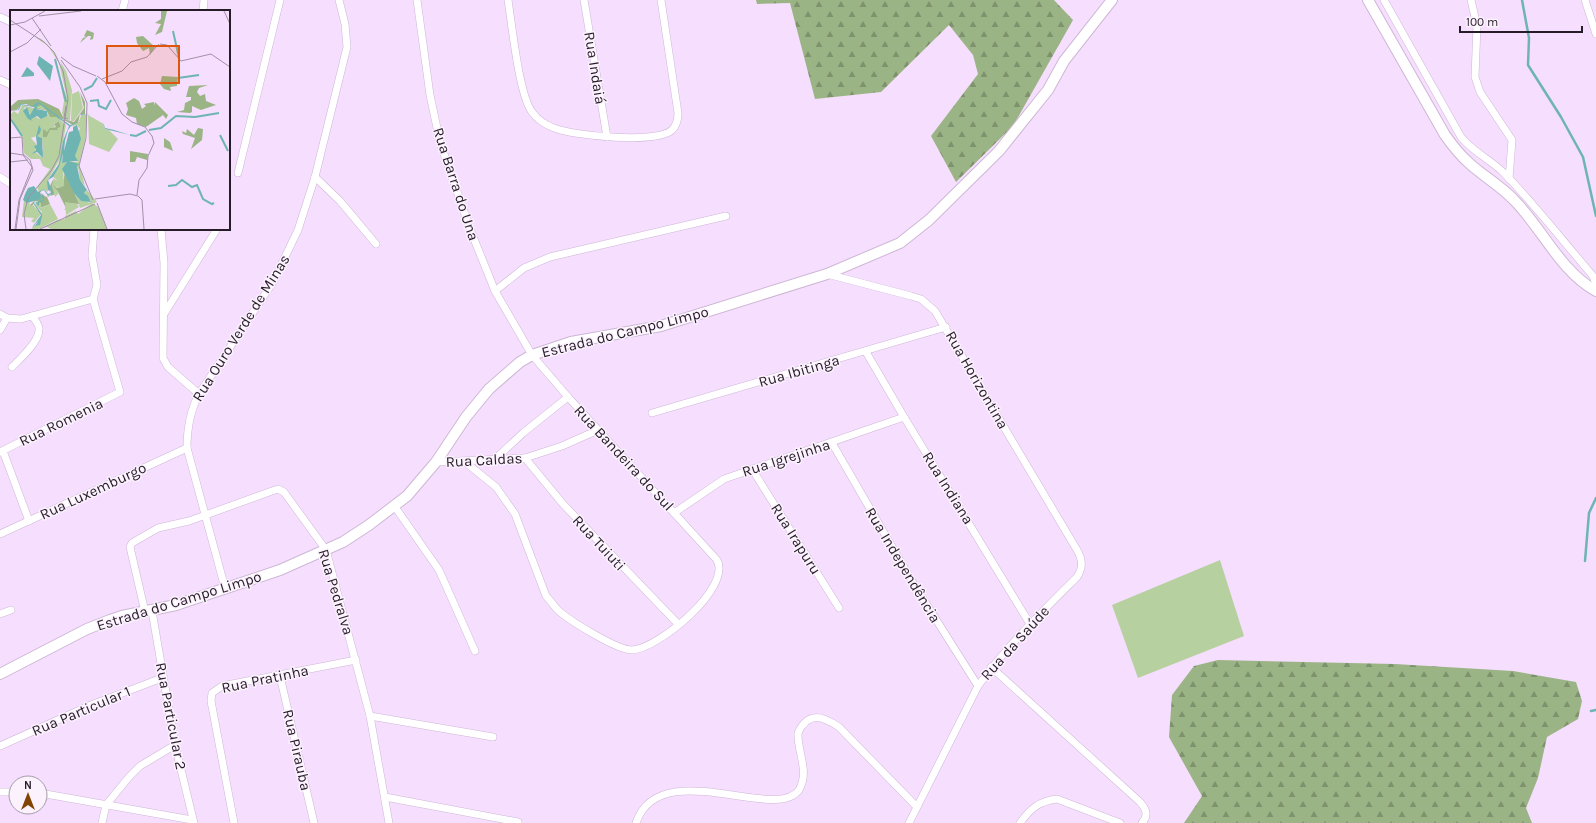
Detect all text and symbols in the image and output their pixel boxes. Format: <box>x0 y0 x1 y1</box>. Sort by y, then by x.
scale bar <box>1460 8 1582 34</box>
inset map <box>10 10 230 230</box>
text: 100 m <box>1466 15 1498 29</box>
street label: Rua Indaiá <box>580 30 610 106</box>
street label: Rua Barra do Una <box>429 125 483 243</box>
street label: Rua Ouro Verde de Minas <box>188 251 294 405</box>
street label: Estrada do Campo Limpo <box>540 303 710 361</box>
street label: Rua Horizontina <box>942 328 1012 432</box>
street label: Rua Ibitinga <box>756 351 842 391</box>
street label: Rua Romenia <box>16 394 106 450</box>
street label: Rua Bandeira do Sul <box>570 401 678 515</box>
street label: Rua Igrejinha <box>740 435 832 481</box>
street label: Rua Indiana <box>919 448 977 528</box>
street label: Rua Caldas <box>445 449 523 471</box>
street label: Rua Luxemburgo <box>37 458 149 524</box>
street label: Rua Irapuru <box>767 500 825 578</box>
street label: Rua Independência <box>861 504 945 626</box>
street label: Rua Tuiuti <box>569 512 629 574</box>
street label: Rua Pedralva <box>314 547 358 637</box>
street label: Estrada do Campo Limpo <box>94 567 264 635</box>
street label: Rua da Saúde <box>977 602 1053 684</box>
street label: Rua Particular 2 <box>152 661 190 771</box>
street label: Rua Pratinha <box>220 661 310 697</box>
street label: Rua Particular 1 <box>29 682 133 740</box>
street label: Rua Pirauba <box>279 708 315 792</box>
north arrow <box>8 775 48 815</box>
text: N <box>24 779 32 792</box>

